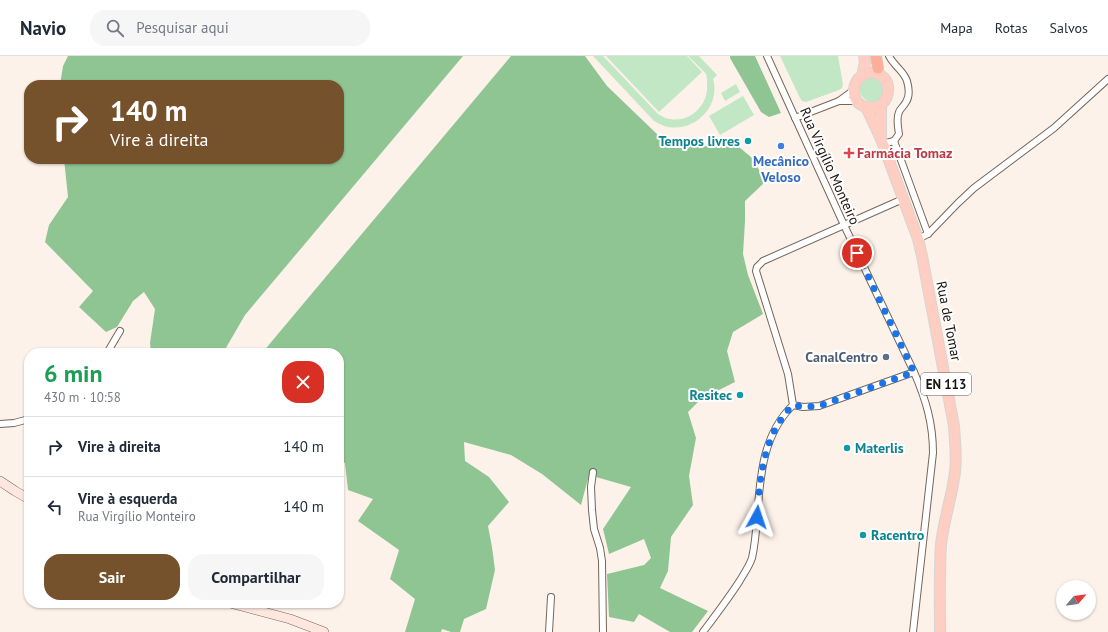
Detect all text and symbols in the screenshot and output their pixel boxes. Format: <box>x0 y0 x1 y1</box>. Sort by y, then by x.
search box <box>90 10 370 46</box>
text: Navio <box>20 16 66 40</box>
icon: search <box>104 17 126 39</box>
text: Pesquisar aqui <box>136 18 229 37</box>
text: Mapa <box>940 19 973 37</box>
text: Rotas <box>995 19 1028 37</box>
text: Salvos <box>1050 19 1088 37</box>
text: 140 m <box>110 92 187 129</box>
icon: right <box>44 96 96 148</box>
street label: Rua Virgílio Monteiro <box>796 104 864 228</box>
text: Vire à direita <box>110 128 208 151</box>
place label: Tempos livres <box>658 132 740 150</box>
marker: Tempos livres <box>743 136 753 146</box>
marker: Mecânico Veloso <box>776 141 786 151</box>
place label: Farmácia Tomaz <box>857 144 952 162</box>
marker: Farmácia Tomaz <box>844 148 854 158</box>
place label: Mecânico Veloso <box>753 152 809 186</box>
pin <box>840 236 874 270</box>
icon: arrive <box>846 242 868 264</box>
street label: Rua de Tomar <box>932 280 966 363</box>
place label: CanalCentro <box>805 348 878 366</box>
marker: CanalCentro <box>881 352 891 362</box>
text: 6 min <box>44 358 103 389</box>
button: close <box>282 361 324 403</box>
road number: EN 113 <box>921 373 971 395</box>
place label: Resitec <box>690 386 732 404</box>
text: 430 m · 10:58 <box>44 389 121 406</box>
marker: Resitec <box>735 390 745 400</box>
icon: right <box>44 436 66 458</box>
text: Vire à direita <box>78 437 161 456</box>
text: 140 m <box>283 437 324 456</box>
place label: Materlis <box>855 439 904 457</box>
marker: Materlis <box>842 443 852 453</box>
text: Vire à esquerda <box>78 489 177 508</box>
icon: left <box>44 496 66 518</box>
position arrow <box>736 496 778 538</box>
text: 140 m <box>283 497 324 516</box>
text: Rua Virgílio Monteiro <box>78 508 196 525</box>
place label: Racentro <box>871 526 925 544</box>
marker: Racentro <box>858 530 868 540</box>
button: Sair <box>44 554 180 600</box>
button: Compartilhar <box>188 554 324 600</box>
north arrow <box>1056 580 1096 620</box>
map controls <box>1056 580 1096 620</box>

